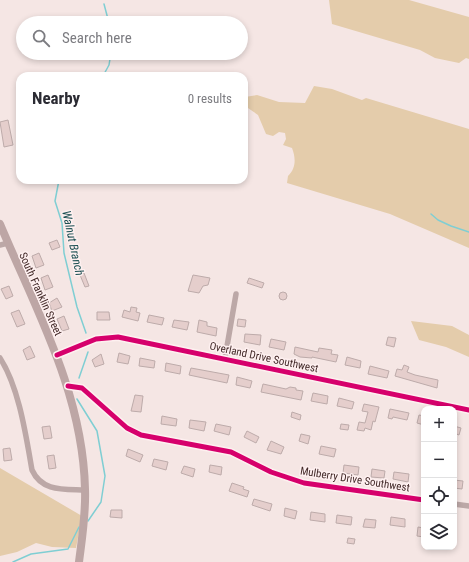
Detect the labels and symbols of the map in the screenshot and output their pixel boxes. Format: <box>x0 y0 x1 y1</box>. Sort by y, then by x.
water label: Walnut Branch <box>59 209 87 277</box>
street label: South Franklin Street <box>16 250 65 338</box>
street label: Overland Drive Southwest <box>208 340 320 375</box>
street label: Mulberry Drive Southwest <box>299 464 411 495</box>

